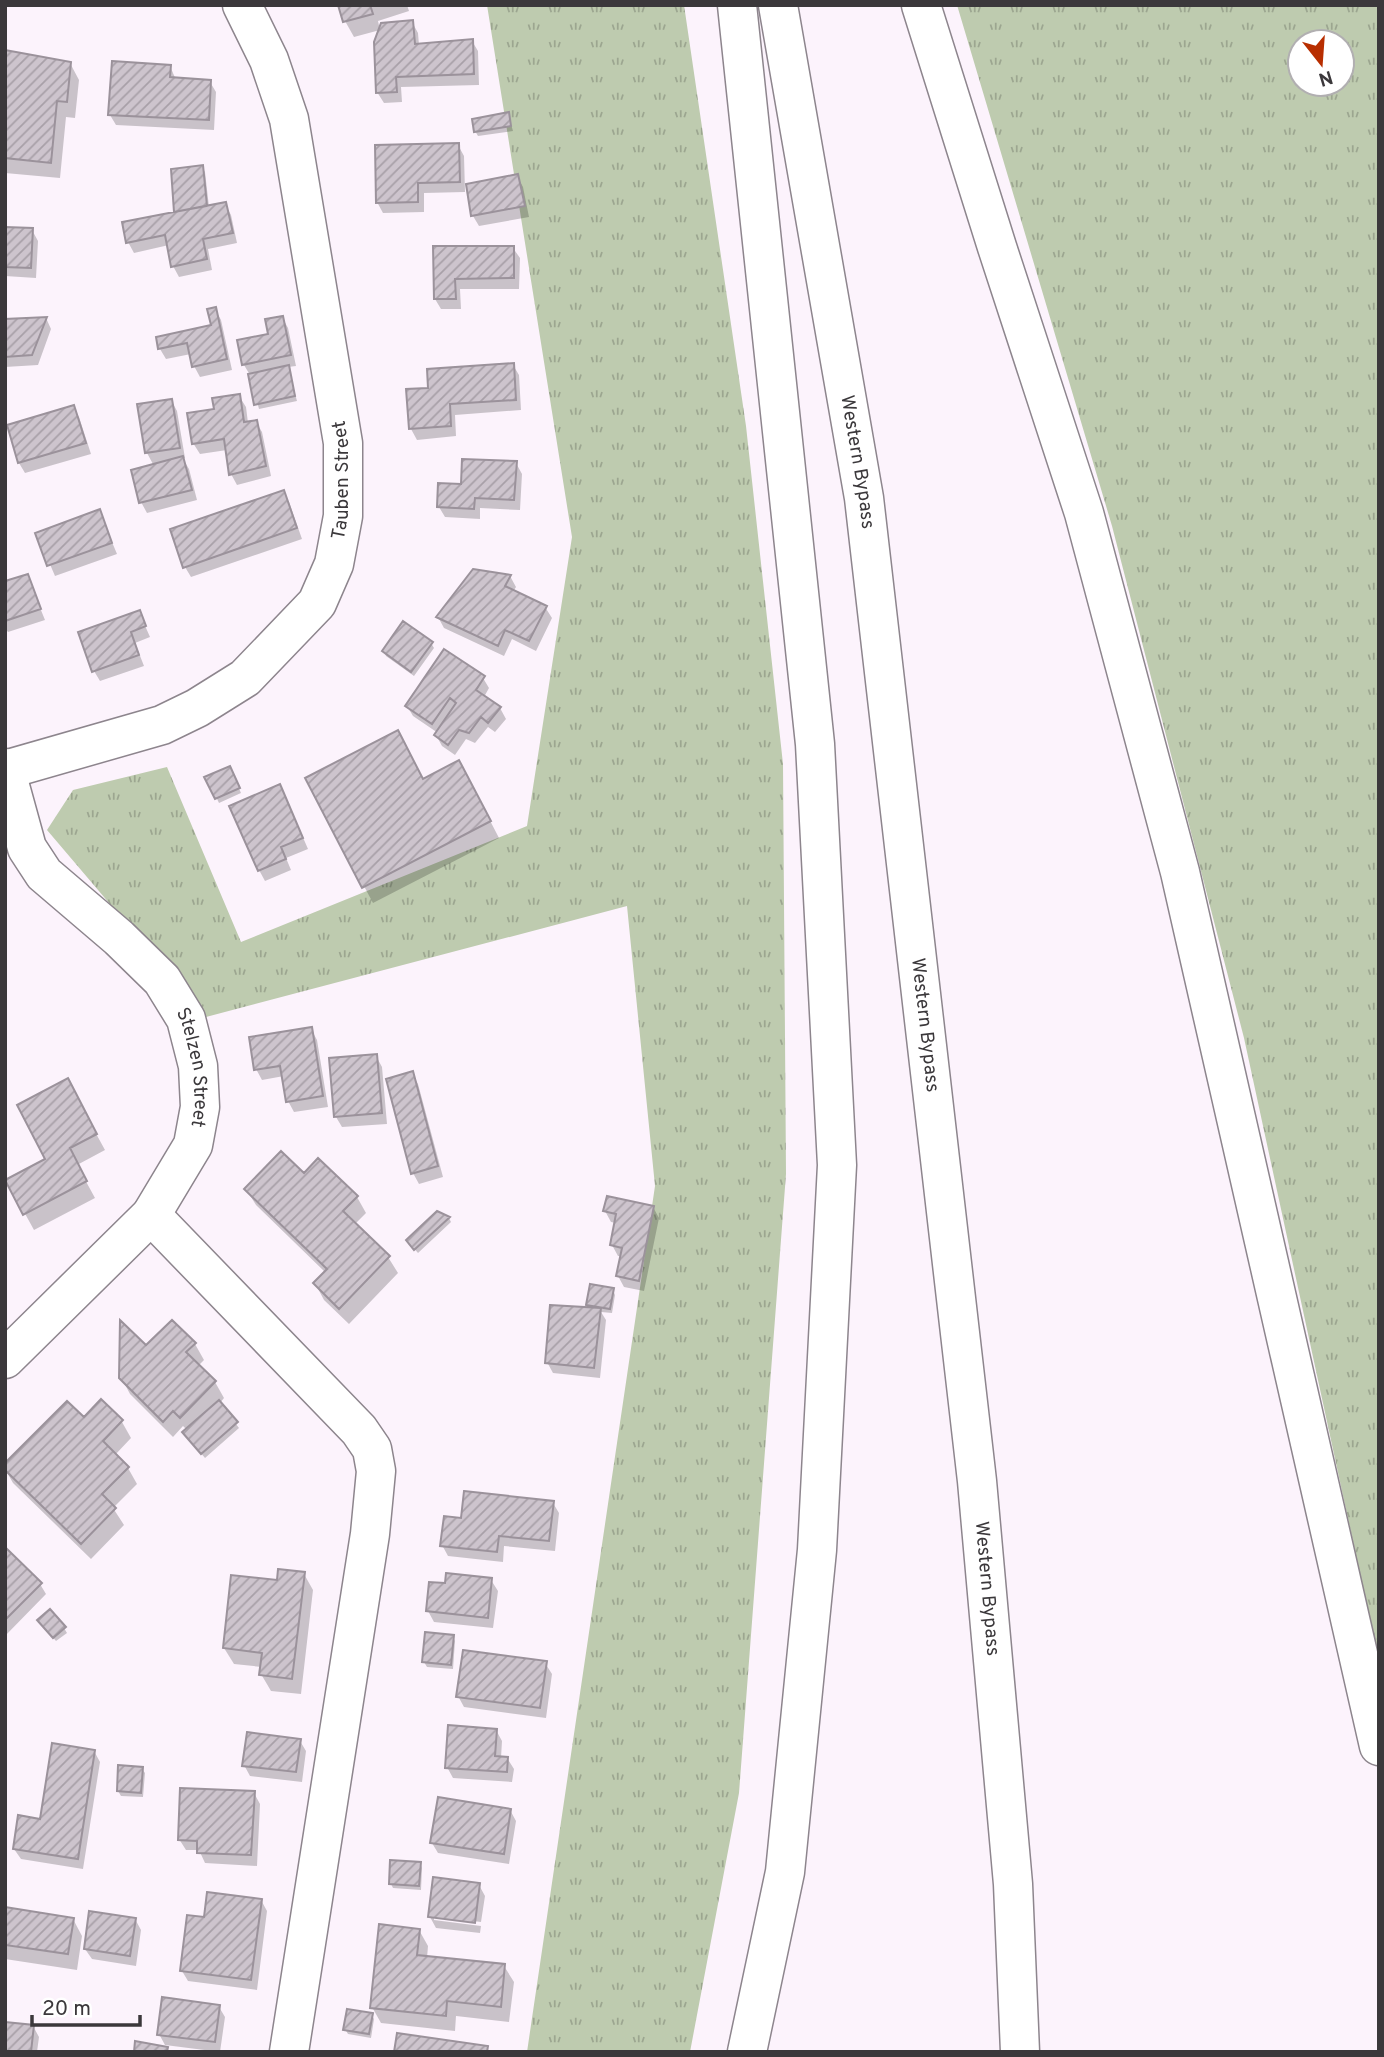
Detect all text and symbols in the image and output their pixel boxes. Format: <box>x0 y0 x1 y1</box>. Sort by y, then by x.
north arrow <box>1286 28 1356 98</box>
text: N <box>1315 64 1335 91</box>
street label: Western Bypass <box>834 393 879 530</box>
street label: Tauben Street <box>327 419 356 542</box>
street label: Western Bypass <box>905 957 944 1094</box>
street label: Stelzen Street <box>170 1003 212 1129</box>
street label: Western Bypass <box>969 1520 1005 1657</box>
scale bar <box>32 1983 140 2027</box>
text: 20 m <box>42 1996 91 2023</box>

